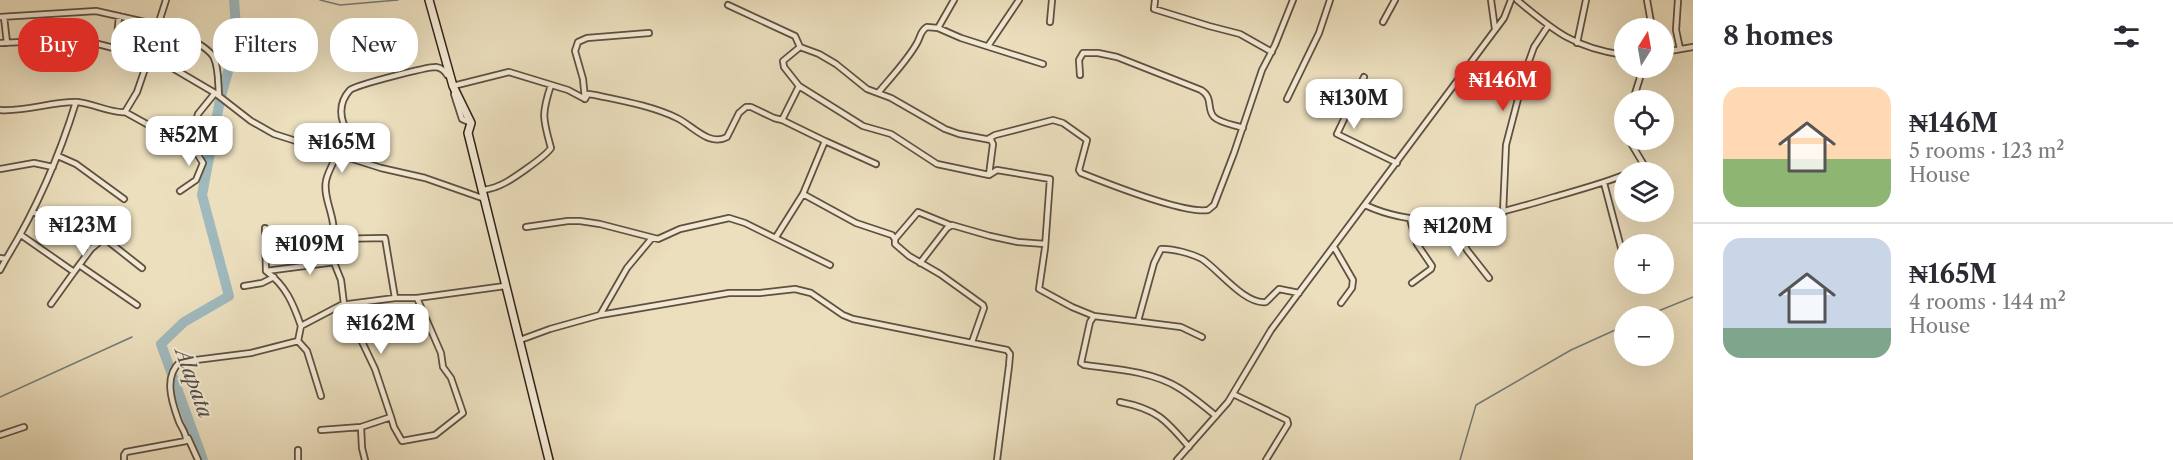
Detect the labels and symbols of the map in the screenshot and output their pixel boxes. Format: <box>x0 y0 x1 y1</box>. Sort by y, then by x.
north arrow <box>1614 18 1674 78</box>
pin: ₦146M <box>1461 61 1545 112</box>
pin: ₦130M <box>1312 79 1396 130</box>
pin: ₦52M <box>153 116 225 167</box>
pin: ₦165M <box>300 123 384 174</box>
pin: ₦123M <box>41 206 125 257</box>
pin: ₦120M <box>1416 207 1500 258</box>
pin: ₦109M <box>268 225 352 276</box>
pin: ₦162M <box>339 304 423 355</box>
water label: Alapata <box>169 342 218 421</box>

